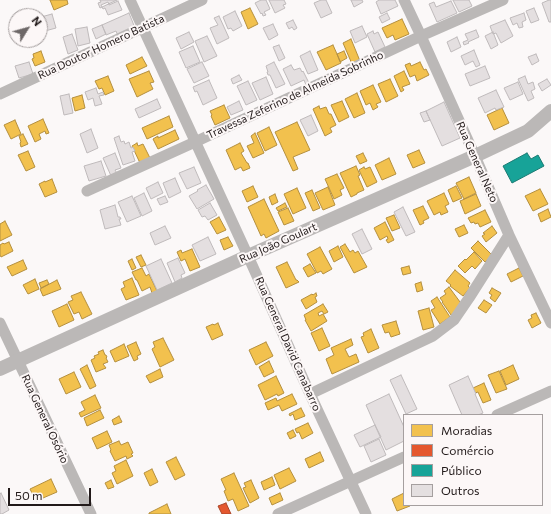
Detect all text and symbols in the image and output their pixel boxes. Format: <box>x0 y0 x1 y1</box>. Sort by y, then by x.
north arrow <box>8 8 48 48</box>
street label: Rua Doutor Homero Batista <box>36 12 166 82</box>
text: N <box>30 14 45 28</box>
street label: Travessa Zeferino de Almeida Sobrinho <box>205 48 385 142</box>
street label: Rua General Neto <box>453 119 501 205</box>
street label: Rua João Goulart <box>237 220 319 266</box>
street label: Rua General David Canabarro <box>252 275 324 413</box>
street label: Rua General Osório <box>19 372 71 466</box>
legend <box>403 414 543 506</box>
text: Moradias <box>441 423 492 437</box>
text: Comércio <box>441 443 494 457</box>
text: Público <box>441 463 482 477</box>
scale bar <box>10 480 93 506</box>
text: Outros <box>441 483 480 497</box>
text: 50 m <box>15 488 43 502</box>

